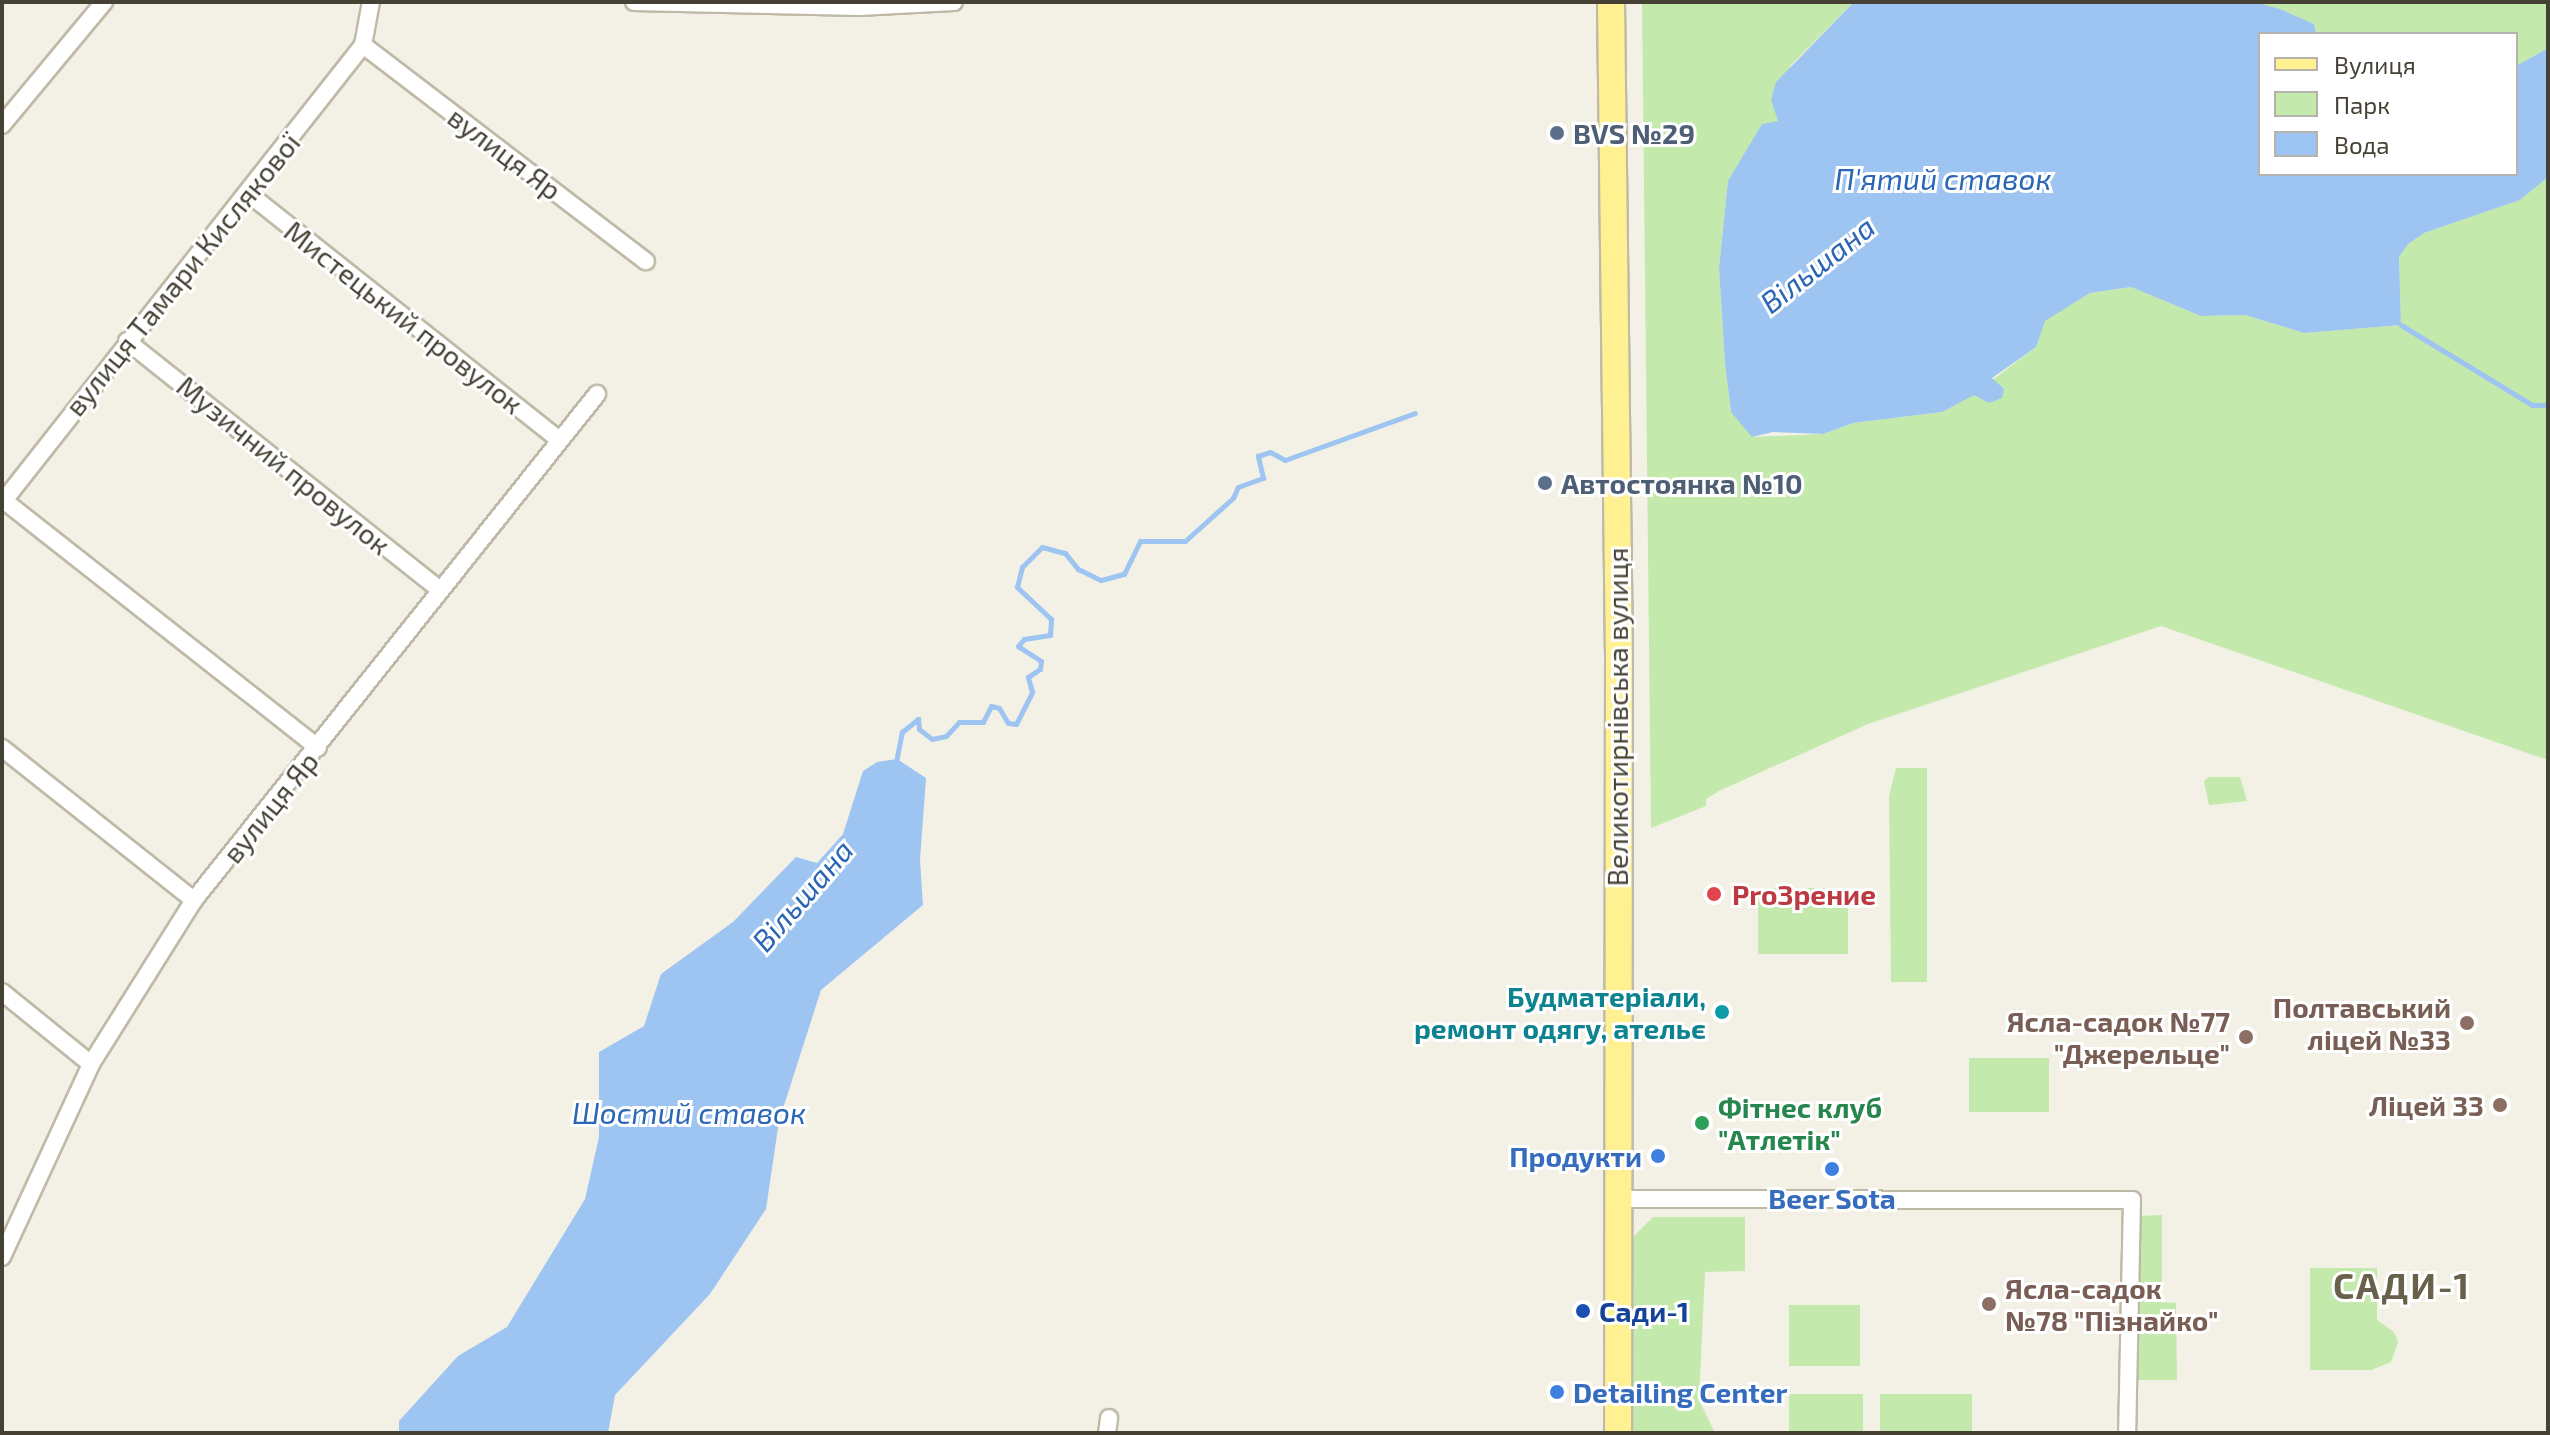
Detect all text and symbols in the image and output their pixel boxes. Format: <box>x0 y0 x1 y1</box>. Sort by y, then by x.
legend <box>2258 32 2518 176</box>
text: Вулиця <box>2334 50 2416 79</box>
text: Парк <box>2334 90 2390 119</box>
street label: вулиця Яр <box>442 100 568 206</box>
place label: BVS №29 <box>1573 116 1695 150</box>
marker: BVS №29 <box>1548 124 1566 142</box>
street label: вулиця Тамари Кислякової <box>58 126 306 422</box>
text: Вода <box>2334 130 2390 159</box>
water label: П'ятий ставок <box>1835 160 2051 196</box>
water label: Вільшана <box>1752 208 1882 320</box>
street label: Мистецький провулок <box>278 214 530 420</box>
street label: Музичний провулок <box>171 369 397 561</box>
place label: Автостоянка №10 <box>1561 466 1803 500</box>
marker: Автостоянка №10 <box>1536 474 1554 492</box>
street label: Великотирнівська вулиця <box>1600 548 1634 886</box>
street label: вулиця Яр <box>215 745 325 869</box>
water label: Вільшана <box>744 832 860 958</box>
place label: ProЗрение <box>1732 877 1876 911</box>
marker: ProЗрение <box>1703 883 1725 905</box>
place label: Будматеріали, ремонт одягу, ательє <box>1414 979 1706 1045</box>
place label: Полтавський ліцей №33 <box>2273 990 2451 1056</box>
marker: Будматеріали, ремонт одягу, ательє <box>1713 1003 1731 1021</box>
place label: Ясла-садок №77 "Джерельце" <box>2007 1004 2230 1070</box>
marker: Полтавський ліцей №33 <box>2458 1014 2476 1032</box>
marker: Ясла-садок №77 "Джерельце" <box>2237 1028 2255 1046</box>
place label: Ліцей 33 <box>2369 1088 2484 1122</box>
place label: Фітнес клуб "Атлетік" <box>1718 1090 1882 1156</box>
water label: Шостий ставок <box>572 1094 806 1130</box>
marker: Ліцей 33 <box>2491 1096 2509 1114</box>
marker: Фітнес клуб "Атлетік" <box>1693 1114 1711 1132</box>
place label: Продукти <box>1509 1139 1642 1173</box>
marker: Продукти <box>1649 1147 1667 1165</box>
marker: Beer Sota <box>1823 1160 1841 1178</box>
place label: Beer Sota <box>1768 1181 1896 1215</box>
district label: САДИ-1 <box>2333 1263 2471 1307</box>
place label: Ясла-садок №78 "Пізнайко" <box>2005 1271 2219 1337</box>
place label: Сади-1 <box>1599 1294 1689 1328</box>
marker: Ясла-садок №78 "Пізнайко" <box>1980 1295 1998 1313</box>
marker: Сади-1 <box>1574 1302 1592 1320</box>
place label: Detailing Center <box>1573 1375 1787 1409</box>
marker: Detailing Center <box>1548 1383 1566 1401</box>

